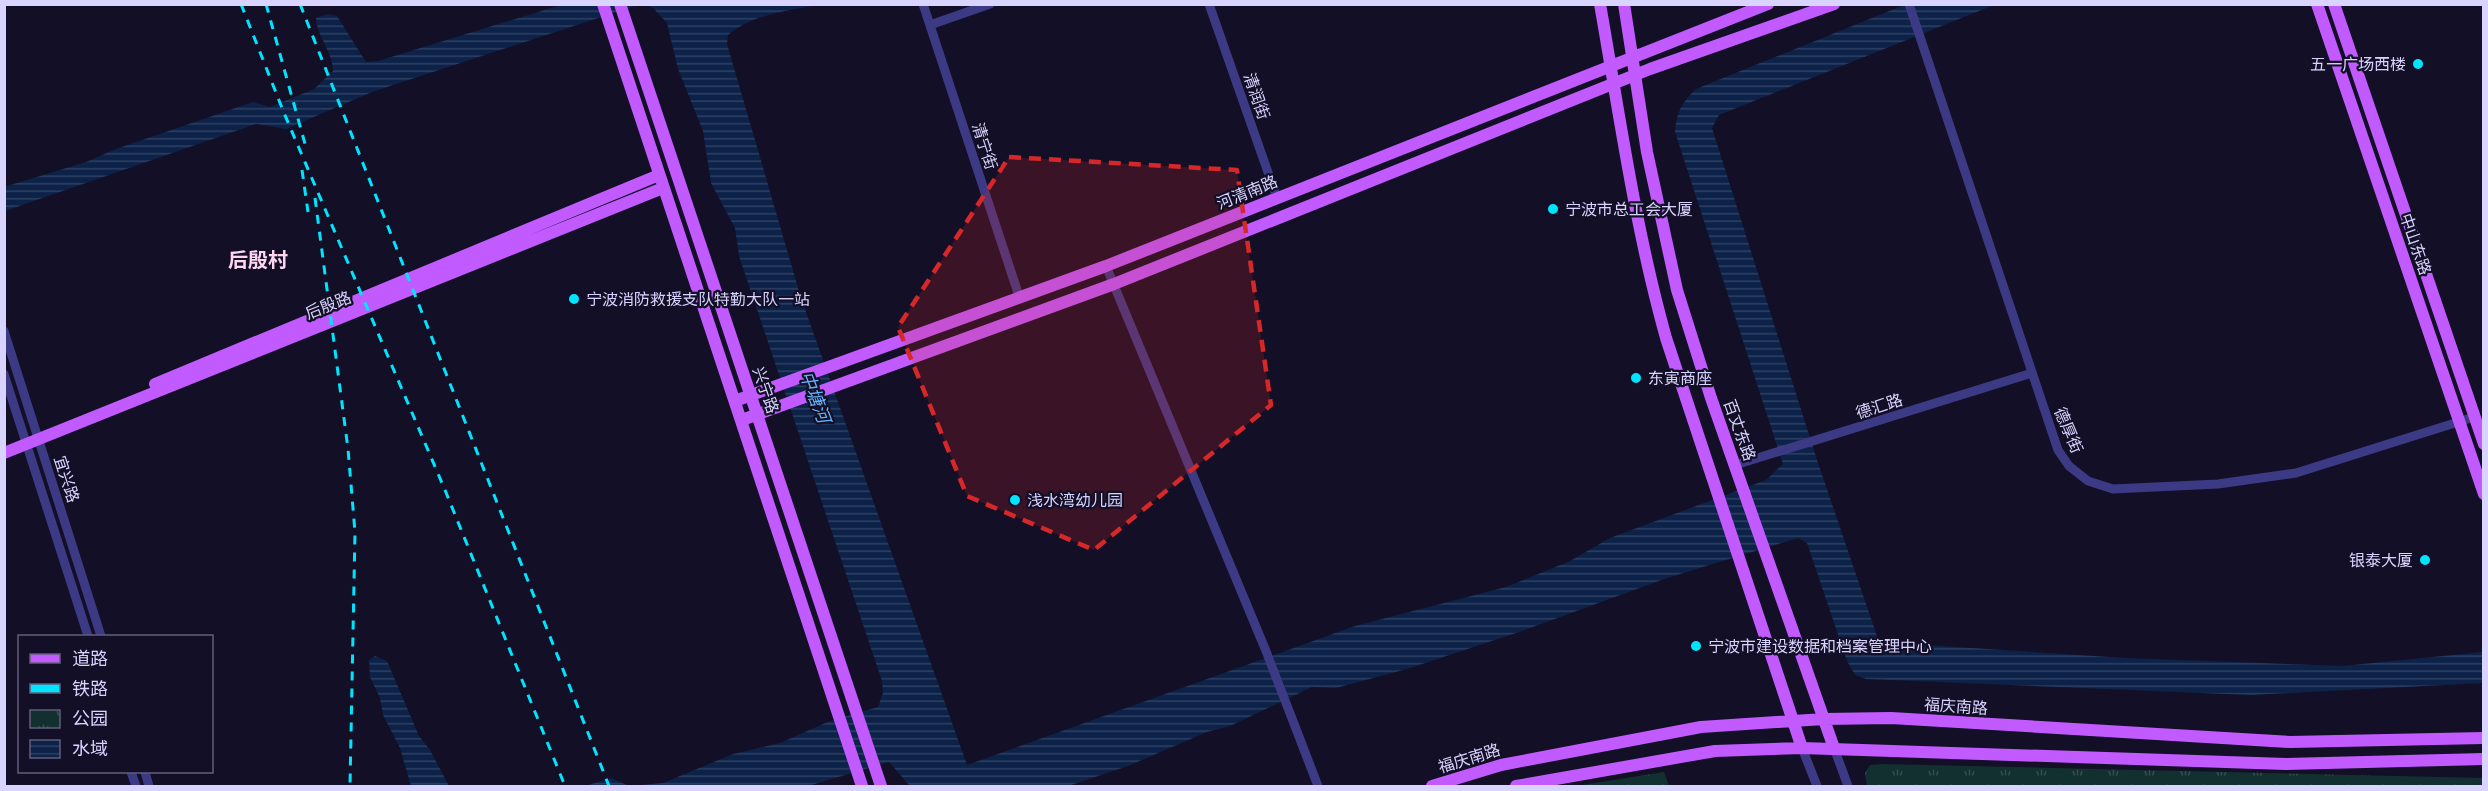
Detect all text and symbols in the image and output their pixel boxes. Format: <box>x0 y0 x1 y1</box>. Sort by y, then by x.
place label: 五一广场西楼 <box>2310 54 2406 74</box>
marker: 五一广场西楼 <box>2411 57 2425 71</box>
street label: 清润街 <box>1240 70 1274 122</box>
street label: 清宁街 <box>968 120 1002 172</box>
street label: 河清南路 <box>1214 171 1280 213</box>
place label: 宁波市总工会大厦 <box>1565 199 1693 219</box>
marker: 宁波市总工会大厦 <box>1546 202 1560 216</box>
street label: 中山东路 <box>2396 210 2436 278</box>
district label: 后殷村 <box>228 247 288 273</box>
street label: 后殷路 <box>302 287 354 323</box>
place label: 宁波消防救援支队特勤大队一站 <box>586 289 810 309</box>
marker: 宁波消防救援支队特勤大队一站 <box>567 292 581 306</box>
street label: 兴宁路 <box>749 364 783 416</box>
water label: 中塘河 <box>795 367 837 429</box>
place label: 东寅商座 <box>1648 368 1712 388</box>
marker: 东寅商座 <box>1629 371 1643 385</box>
street label: 德汇路 <box>1853 389 1905 423</box>
street label: 百丈东路 <box>1720 397 1760 463</box>
street label: 德厚街 <box>2050 404 2088 456</box>
street label: 宜兴路 <box>50 453 84 505</box>
place label: 浅水湾幼儿园 <box>1027 490 1123 510</box>
marker: 浅水湾幼儿园 <box>1008 493 1022 507</box>
place label: 银泰大厦 <box>2349 550 2413 570</box>
marker: 银泰大厦 <box>2418 553 2432 567</box>
legend <box>18 635 213 773</box>
place label: 宁波市建设数据和档案管理中心 <box>1708 636 1932 656</box>
marker: 宁波市建设数据和档案管理中心 <box>1689 639 1703 653</box>
text: 道路 <box>72 647 108 670</box>
text: 铁路 <box>72 677 108 700</box>
street label: 福庆南路 <box>1923 694 1989 718</box>
text: 公园 <box>72 707 108 730</box>
text: 水域 <box>72 737 108 760</box>
street label: 福庆南路 <box>1435 739 1503 777</box>

